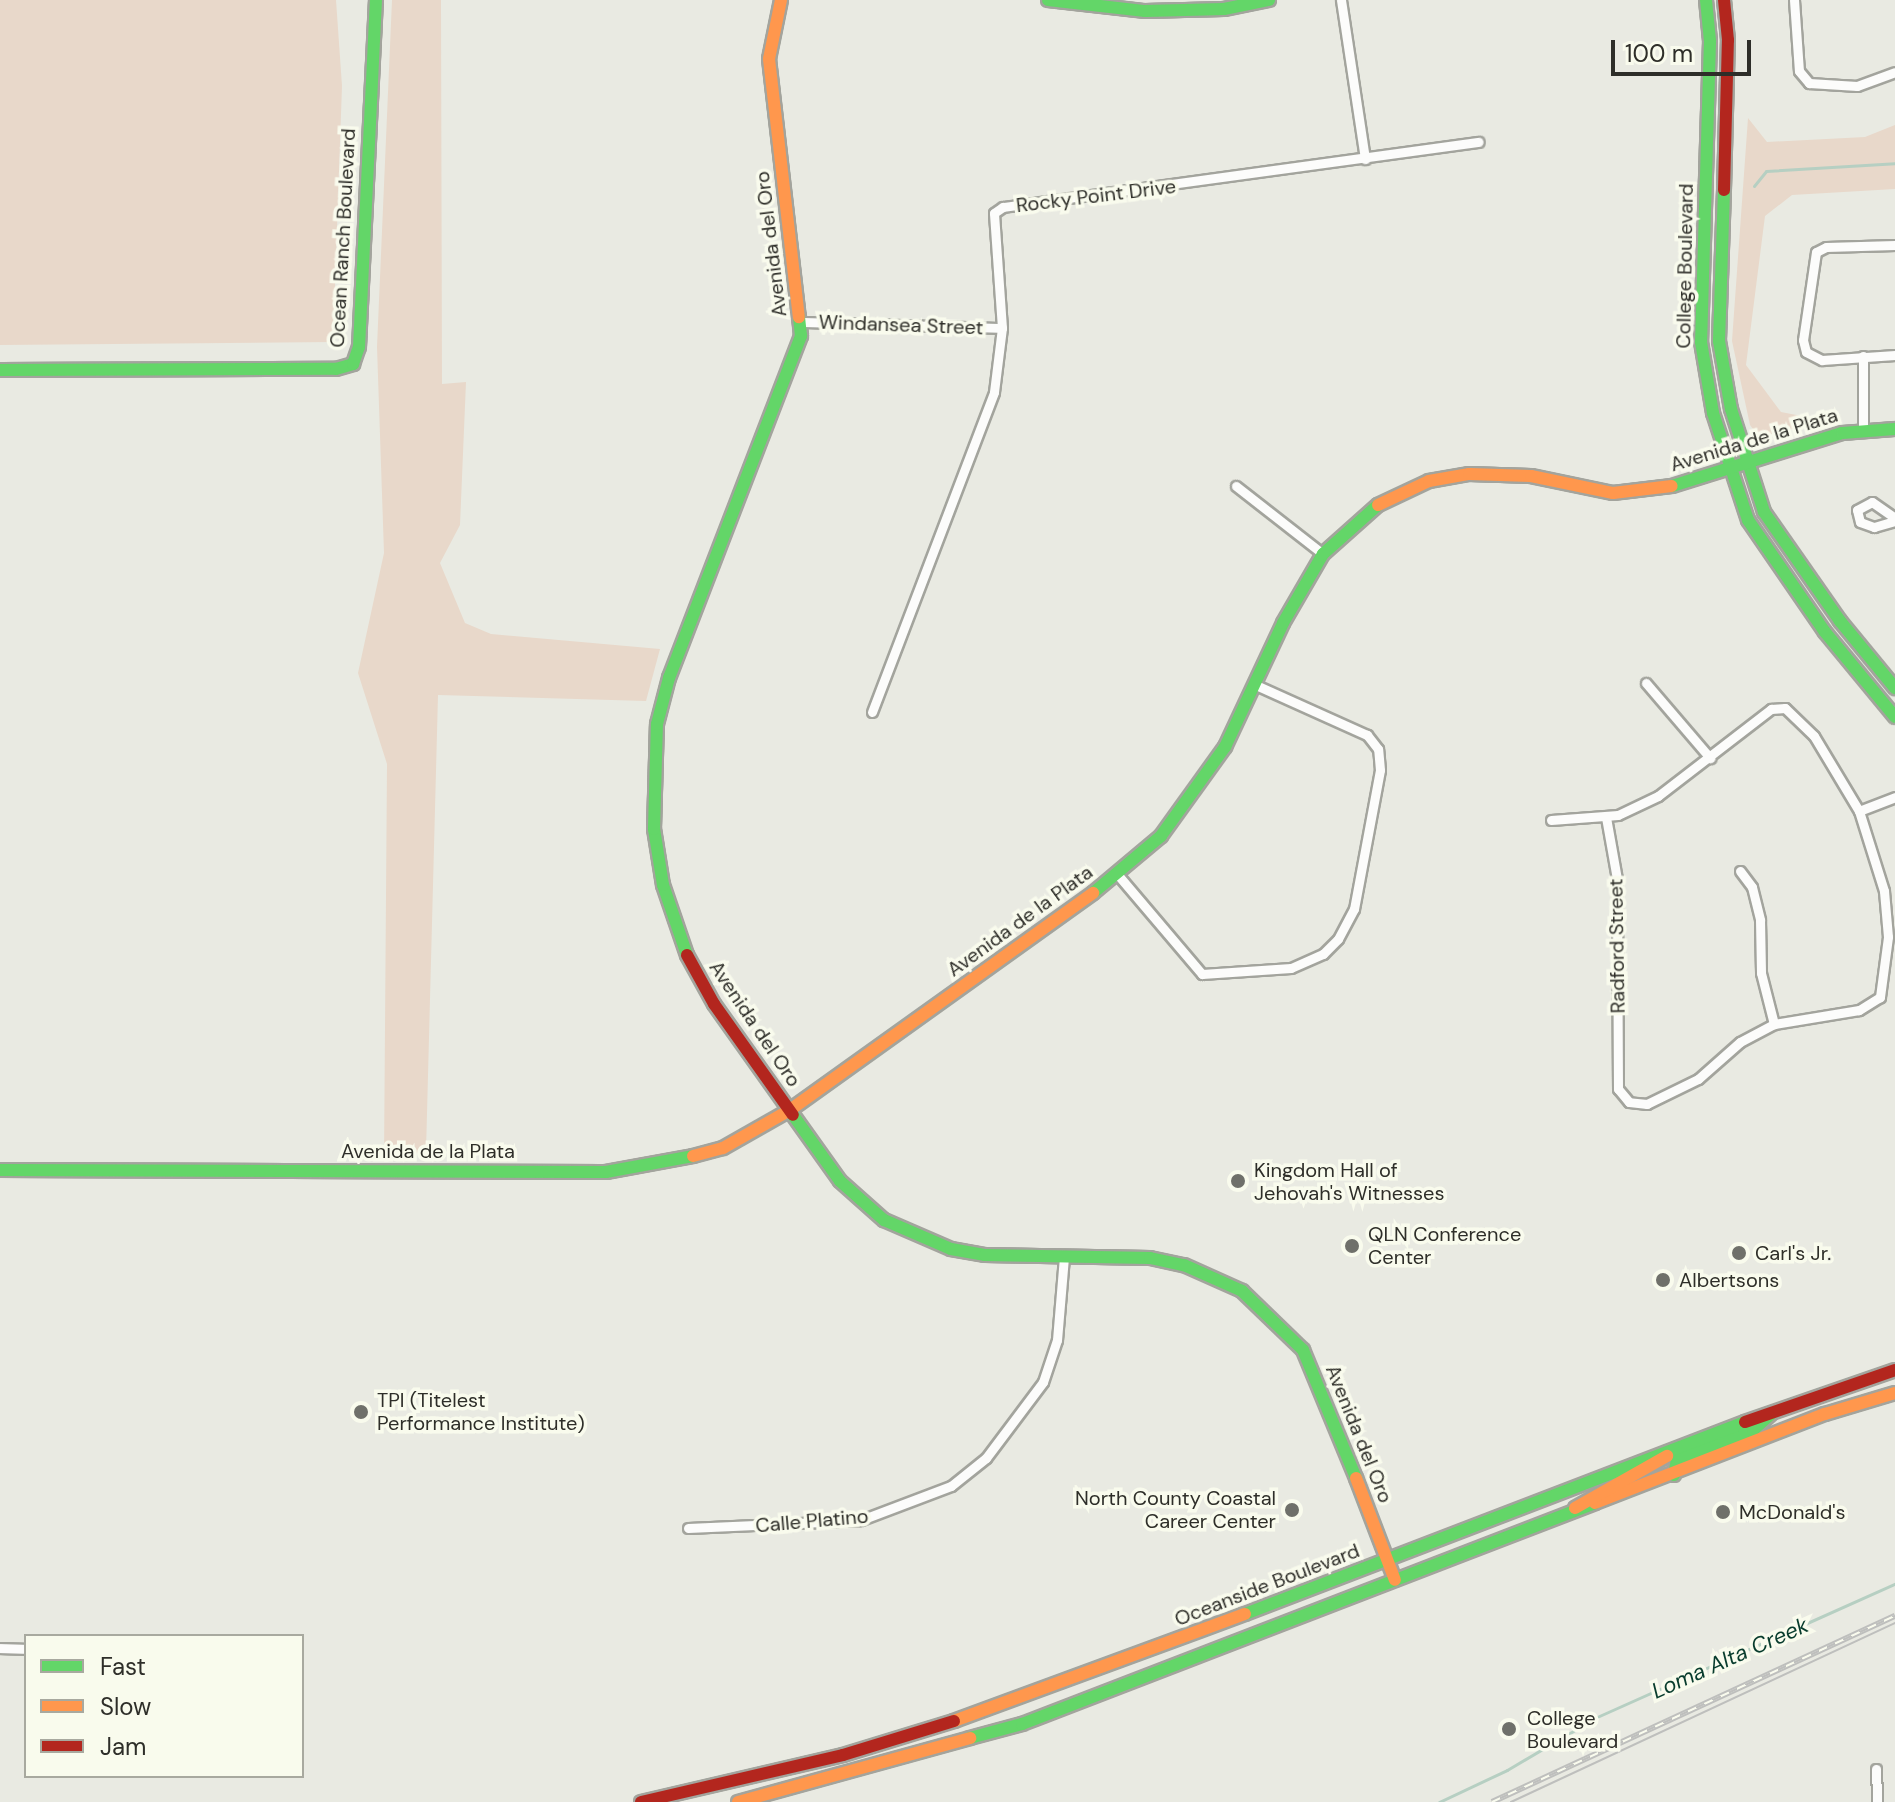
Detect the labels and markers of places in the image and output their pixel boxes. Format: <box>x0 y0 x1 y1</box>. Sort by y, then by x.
place label: Kingdom Hall of Jehovah's Witnesses <box>1254 1158 1445 1205</box>
marker: Kingdom Hall of Jehovah's Witnesses <box>1229 1172 1247 1190</box>
place label: QLN Conference Center <box>1368 1222 1521 1269</box>
marker: QLN Conference Center <box>1343 1237 1361 1255</box>
place label: Carl's Jr. <box>1755 1241 1831 1265</box>
marker: Carl's Jr. <box>1730 1244 1748 1262</box>
place label: Albertsons <box>1679 1268 1779 1292</box>
marker: Albertsons <box>1654 1271 1672 1289</box>
place label: TPI (Titelest Performance Institute) <box>377 1388 585 1435</box>
marker: TPI (Titelest Performance Institute) <box>352 1403 370 1421</box>
place label: North County Coastal Career Center <box>1075 1486 1276 1533</box>
place label: McDonald's <box>1739 1500 1845 1524</box>
marker: North County Coastal Career Center <box>1283 1501 1301 1519</box>
marker: McDonald's <box>1714 1503 1732 1521</box>
place label: College Boulevard <box>1527 1706 1618 1753</box>
marker: College Boulevard <box>1498 1718 1520 1740</box>

